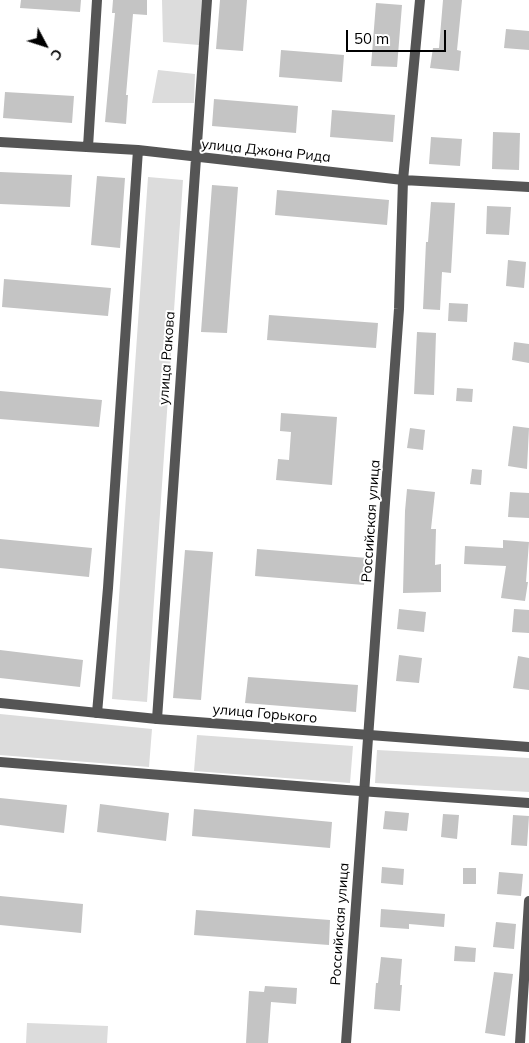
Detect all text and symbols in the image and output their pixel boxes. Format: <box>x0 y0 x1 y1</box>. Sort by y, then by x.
north arrow <box>20 20 70 70</box>
scale bar <box>349 20 449 52</box>
text: 50 m <box>354 29 389 48</box>
text: С <box>47 45 66 64</box>
street label: улица Джона Рида <box>200 136 332 166</box>
street label: улица Ракова <box>155 311 179 405</box>
street label: Российская улица <box>358 459 384 583</box>
street label: улица Горького <box>212 701 318 727</box>
street label: Российская улица <box>327 862 353 986</box>

